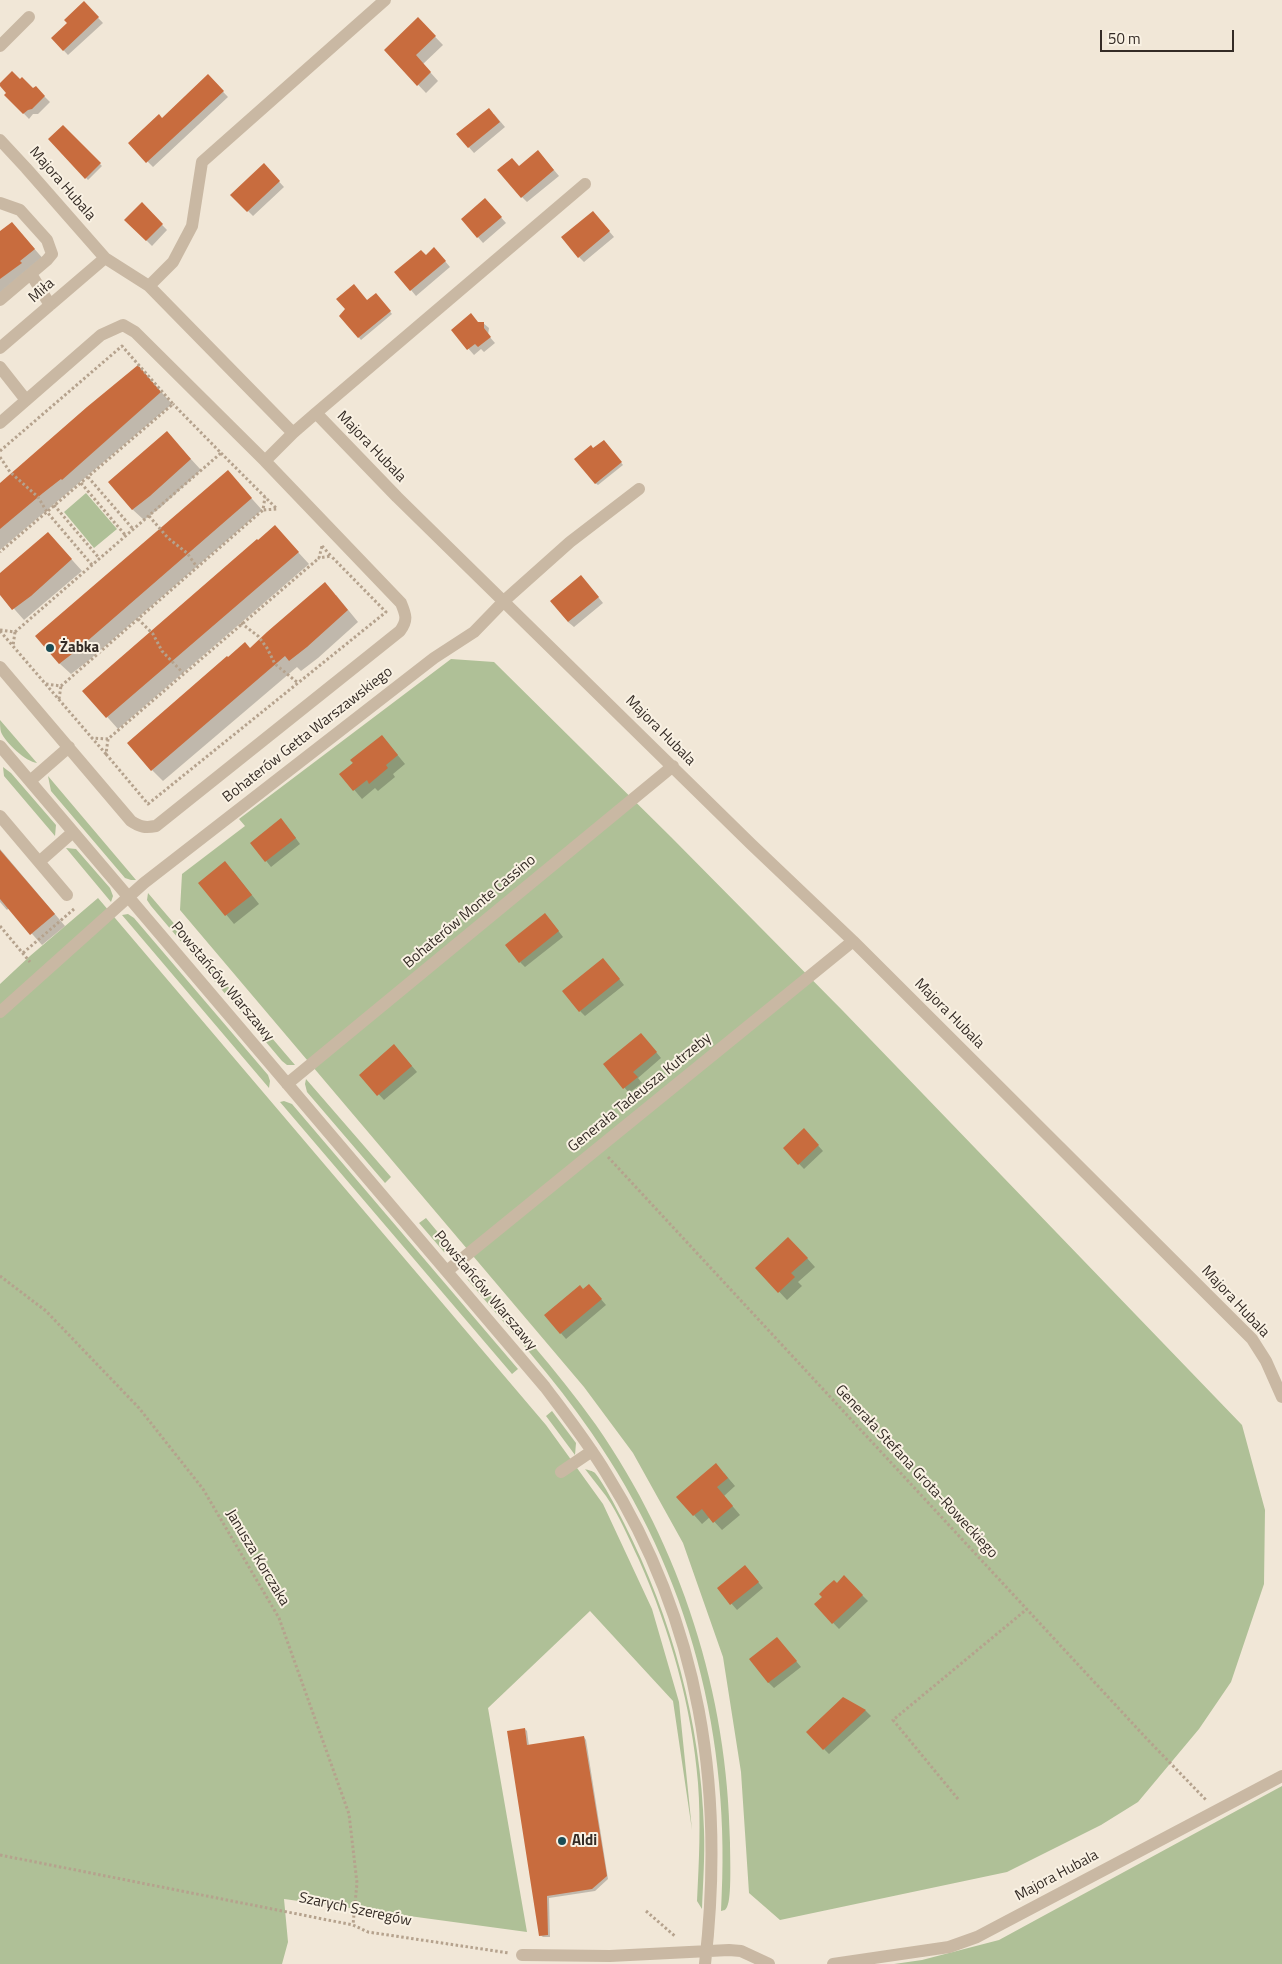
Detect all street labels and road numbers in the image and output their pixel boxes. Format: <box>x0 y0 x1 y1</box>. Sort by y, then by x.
street label: Majora Hubala <box>25 143 99 225</box>
street label: Miła <box>26 275 58 307</box>
street label: Majora Hubala <box>333 408 409 486</box>
street label: Bohaterów Getta Warszawskiego <box>220 663 396 807</box>
street label: Majora Hubala <box>621 692 699 770</box>
street label: Bohaterów Monte Cassino <box>400 852 540 972</box>
street label: Powstańców Warszawy <box>167 919 277 1045</box>
street label: Majora Hubala <box>910 975 988 1053</box>
street label: Generała Tadeusza Kutrzeby <box>565 1030 715 1156</box>
street label: Powstańców Warszawy <box>430 1228 540 1354</box>
street label: Majora Hubala <box>1197 1262 1273 1342</box>
street label: Generała Stefana Grota-Roweckiego <box>831 1382 1001 1562</box>
street label: Janusza Korczaka <box>221 1507 293 1609</box>
street label: Majora Hubala <box>1012 1847 1102 1905</box>
street label: Szarych Szeregów <box>297 1889 413 1931</box>

